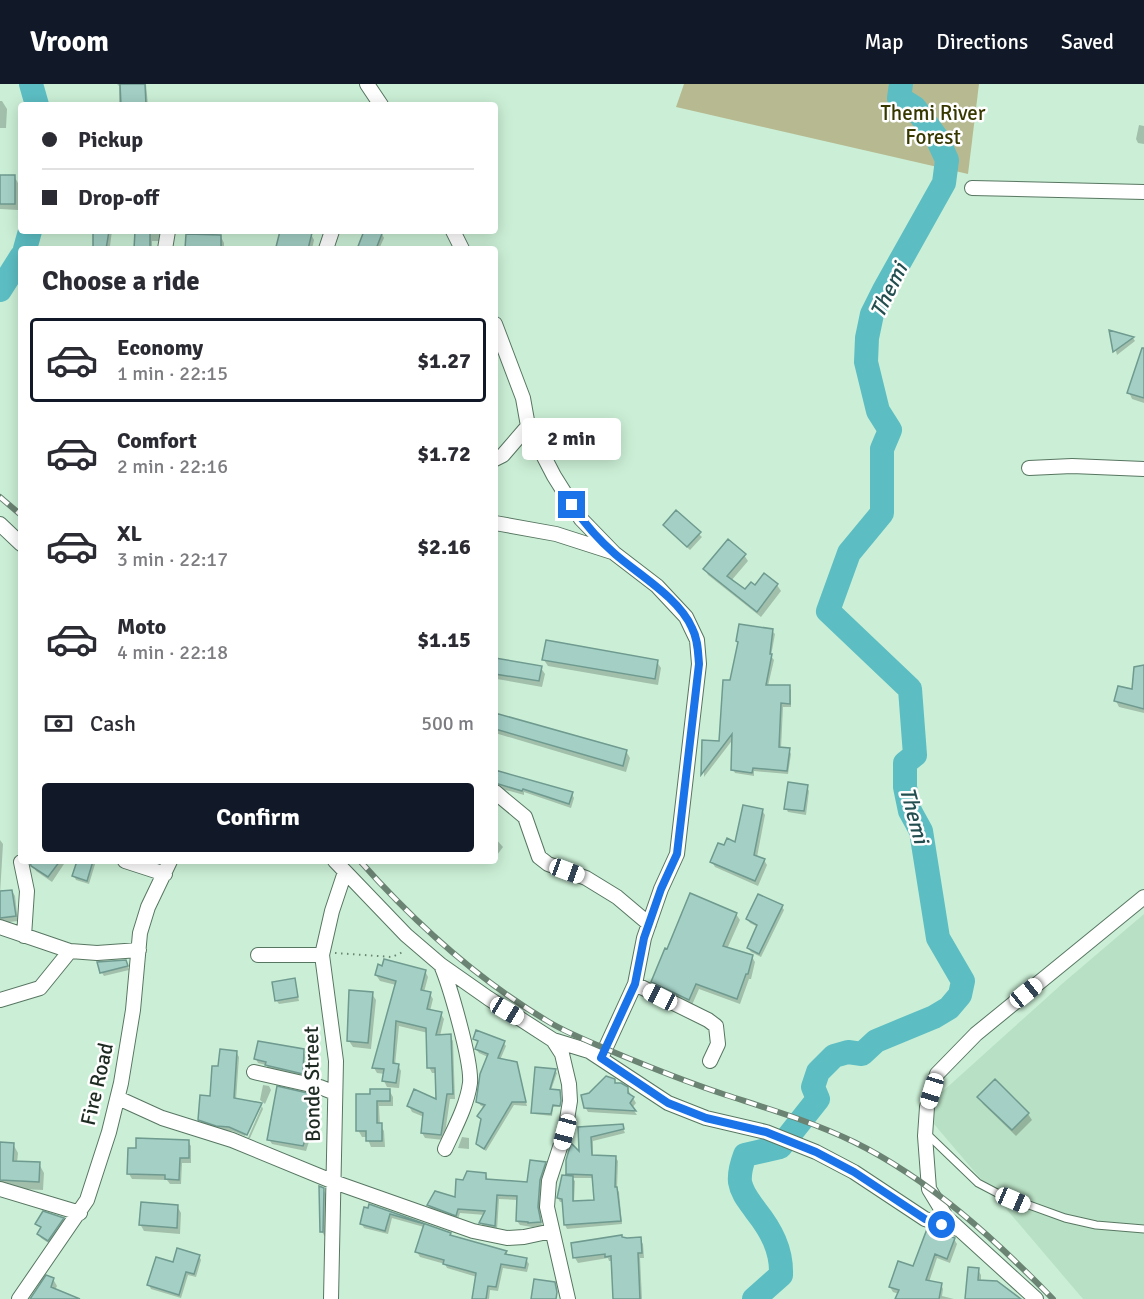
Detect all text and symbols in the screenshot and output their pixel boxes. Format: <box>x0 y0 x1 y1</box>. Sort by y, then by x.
text: Vroom <box>30 25 109 59</box>
text: Map <box>865 29 903 55</box>
text: Directions <box>936 29 1028 55</box>
text: Saved <box>1061 29 1114 55</box>
park label: Themi River Forest <box>881 100 986 150</box>
text: Pickup <box>78 126 143 153</box>
text: Drop-off <box>78 184 159 211</box>
water label: Themi <box>864 257 914 322</box>
text: Choose a ride <box>42 265 200 298</box>
icon: car <box>45 333 99 387</box>
text: Economy <box>117 334 203 361</box>
text: $1.27 <box>417 347 471 374</box>
text: 1 min · 22:15 <box>117 361 228 386</box>
callout: 2 min <box>522 418 622 460</box>
icon: car <box>45 426 99 480</box>
text: 2 min <box>547 426 596 451</box>
text: Comfort <box>117 427 197 454</box>
text: $1.72 <box>417 440 471 467</box>
text: 2 min · 22:16 <box>117 454 228 479</box>
route end <box>558 491 585 518</box>
icon: car <box>45 519 99 573</box>
text: XL <box>117 520 142 547</box>
text: $2.16 <box>417 533 471 560</box>
text: 3 min · 22:17 <box>117 547 228 572</box>
icon: car <box>45 612 99 666</box>
text: Moto <box>117 613 166 640</box>
text: $1.15 <box>417 626 471 653</box>
text: 4 min · 22:18 <box>117 640 228 665</box>
icon: cash <box>42 707 75 740</box>
text: Cash <box>90 710 136 737</box>
text: 500 m <box>421 711 474 736</box>
button: Confirm <box>42 783 474 852</box>
water label: Themi <box>894 784 936 848</box>
car <box>547 856 587 886</box>
car <box>1006 975 1046 1011</box>
car <box>640 981 680 1013</box>
car <box>487 994 527 1028</box>
street label: Bonde Street <box>298 1026 326 1142</box>
street label: Fire Road <box>75 1040 119 1128</box>
car <box>918 1071 946 1111</box>
car <box>552 1112 578 1152</box>
car <box>993 1185 1033 1215</box>
route start <box>928 1211 955 1238</box>

